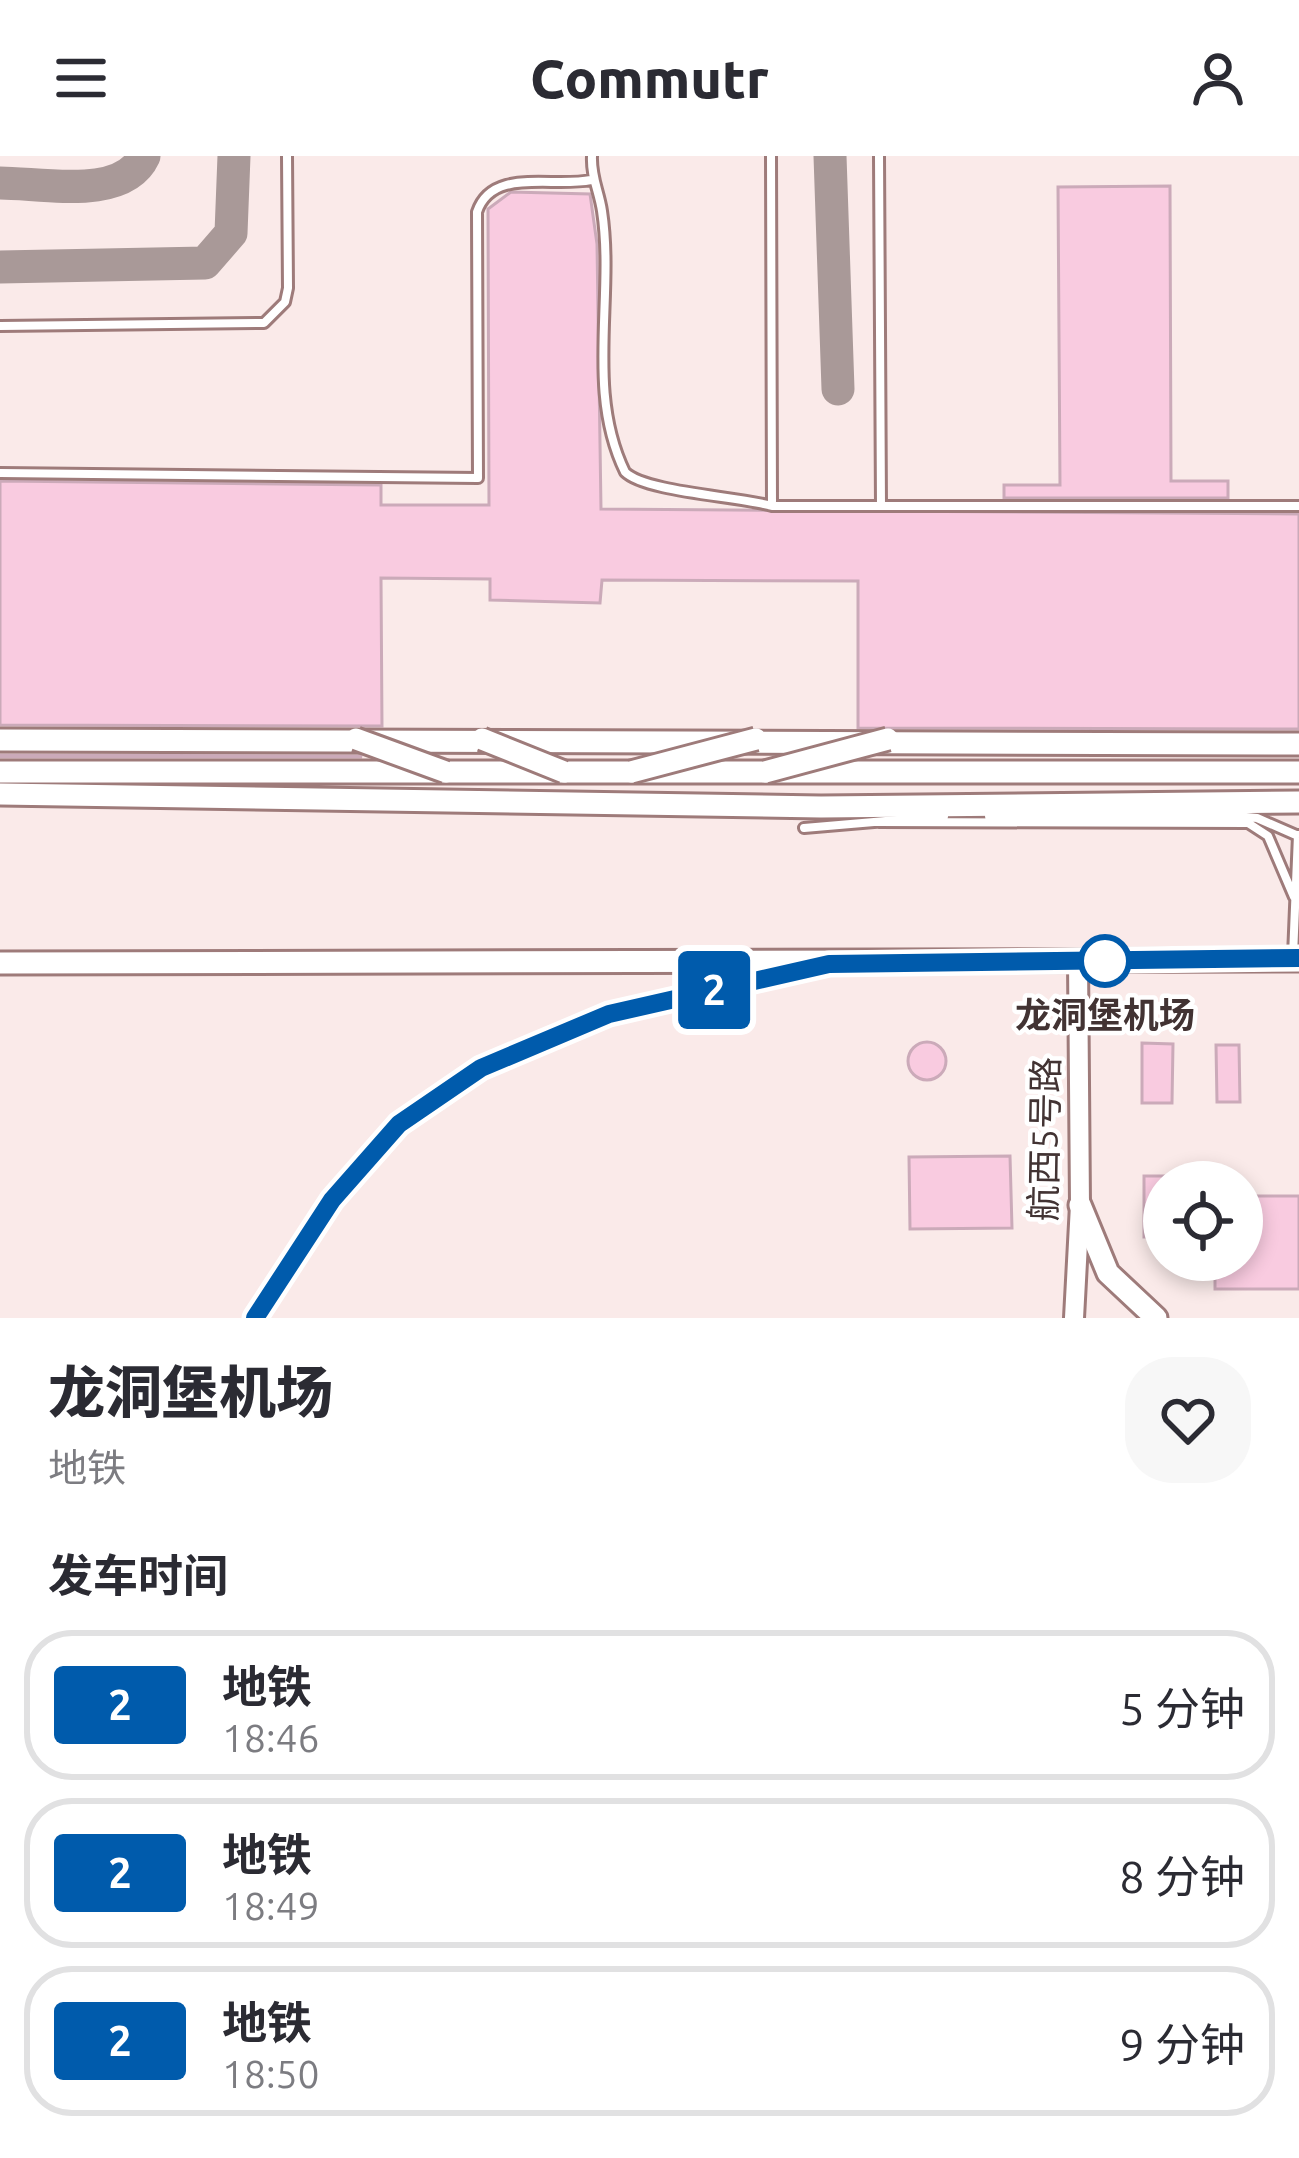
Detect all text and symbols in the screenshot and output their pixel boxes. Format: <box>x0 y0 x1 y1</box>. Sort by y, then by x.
icon: menu <box>48 45 114 111</box>
icon: person <box>1185 45 1251 111</box>
text: Commutr <box>530 48 769 108</box>
marker: 龙洞堡机场 <box>1080 936 1130 986</box>
line badge: 2 <box>675 951 753 1029</box>
text: 2 <box>702 966 726 1013</box>
place label: 龙洞堡机场 <box>1015 994 1195 1035</box>
street label: 航西5号路 <box>1022 1056 1066 1222</box>
map controls <box>1143 1161 1263 1281</box>
button: locate <box>1143 1161 1263 1281</box>
button: heart <box>1125 1357 1251 1483</box>
text: 龙洞堡机场 <box>48 1360 333 1424</box>
text: 地铁 <box>48 1446 126 1489</box>
text: 发车时间 <box>48 1550 228 1601</box>
text: 地铁 <box>222 1661 312 1712</box>
text: 2 <box>108 1681 132 1728</box>
text: 5 分钟 <box>1119 1683 1245 1734</box>
text: 18:46 <box>222 1716 320 1759</box>
text: 地铁 <box>222 1829 312 1880</box>
text: 2 <box>108 1849 132 1896</box>
text: 8 分钟 <box>1119 1851 1245 1902</box>
text: 18:49 <box>222 1884 320 1927</box>
text: 地铁 <box>222 1997 312 2048</box>
text: 2 <box>108 2017 132 2064</box>
text: 9 分钟 <box>1119 2019 1245 2070</box>
text: 18:50 <box>222 2052 320 2095</box>

